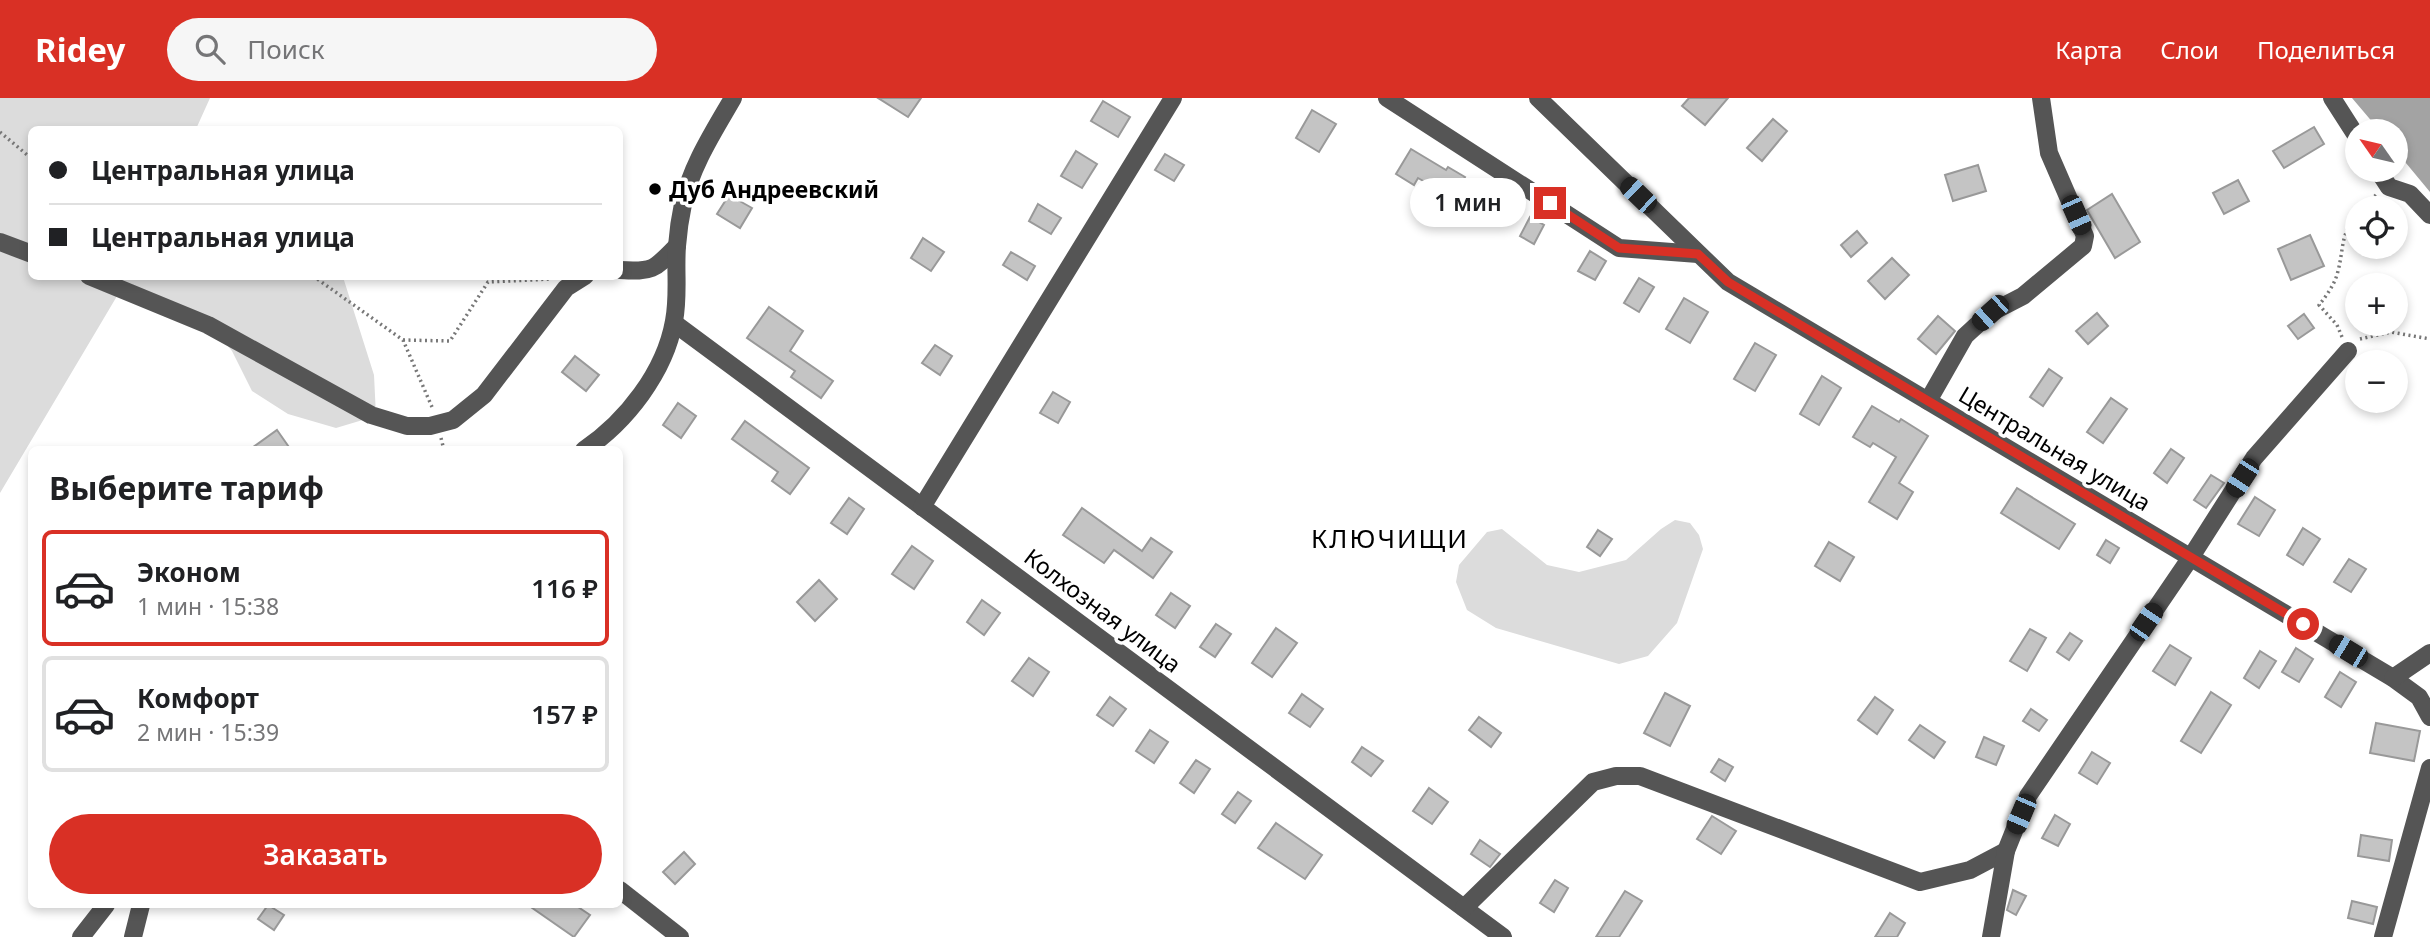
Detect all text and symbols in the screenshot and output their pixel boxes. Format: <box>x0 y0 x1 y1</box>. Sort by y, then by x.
search box <box>167 18 657 81</box>
text: Ridey <box>35 27 125 72</box>
icon: search <box>191 30 229 68</box>
text: Поиск <box>247 31 325 67</box>
text: Карта <box>2055 33 2122 66</box>
text: Слои <box>2160 33 2219 66</box>
text: Поделиться <box>2257 33 2395 66</box>
north arrow <box>2345 119 2408 182</box>
map controls <box>2345 119 2408 413</box>
text: Центральная улица <box>91 152 355 188</box>
place label: Дуб Андреевский <box>669 173 879 205</box>
car <box>1616 173 1661 217</box>
callout: 1 мин <box>1410 178 1526 228</box>
marker: Дуб Андреевский <box>647 181 663 197</box>
text: 1 мин <box>1434 186 1502 218</box>
route end <box>1534 187 1566 219</box>
car <box>2058 192 2095 238</box>
button: locate <box>2345 196 2408 259</box>
text: Центральная улица <box>91 219 355 255</box>
button: + <box>2345 273 2408 336</box>
car <box>1968 291 2013 335</box>
button: − <box>2345 350 2408 413</box>
street label: Центральная улица <box>1953 378 2157 518</box>
car <box>2222 455 2263 501</box>
text: Выберите тариф <box>49 466 324 509</box>
district label: КЛЮЧИЩИ <box>1311 520 1469 556</box>
street label: Колхозная улица <box>1018 540 1188 680</box>
text: Эконом <box>137 554 241 590</box>
icon: car <box>53 557 116 620</box>
text: 116 ₽ <box>531 570 598 606</box>
text: 1 мин · 15:38 <box>137 590 279 622</box>
car <box>2126 599 2167 645</box>
route start <box>2287 608 2319 640</box>
car <box>2325 631 2372 671</box>
text: Комфорт <box>137 680 259 716</box>
icon: car <box>53 683 116 746</box>
text: 157 ₽ <box>531 696 598 732</box>
text: 2 мин · 15:39 <box>137 716 279 748</box>
car <box>2004 791 2039 837</box>
button: Заказать <box>49 814 602 894</box>

